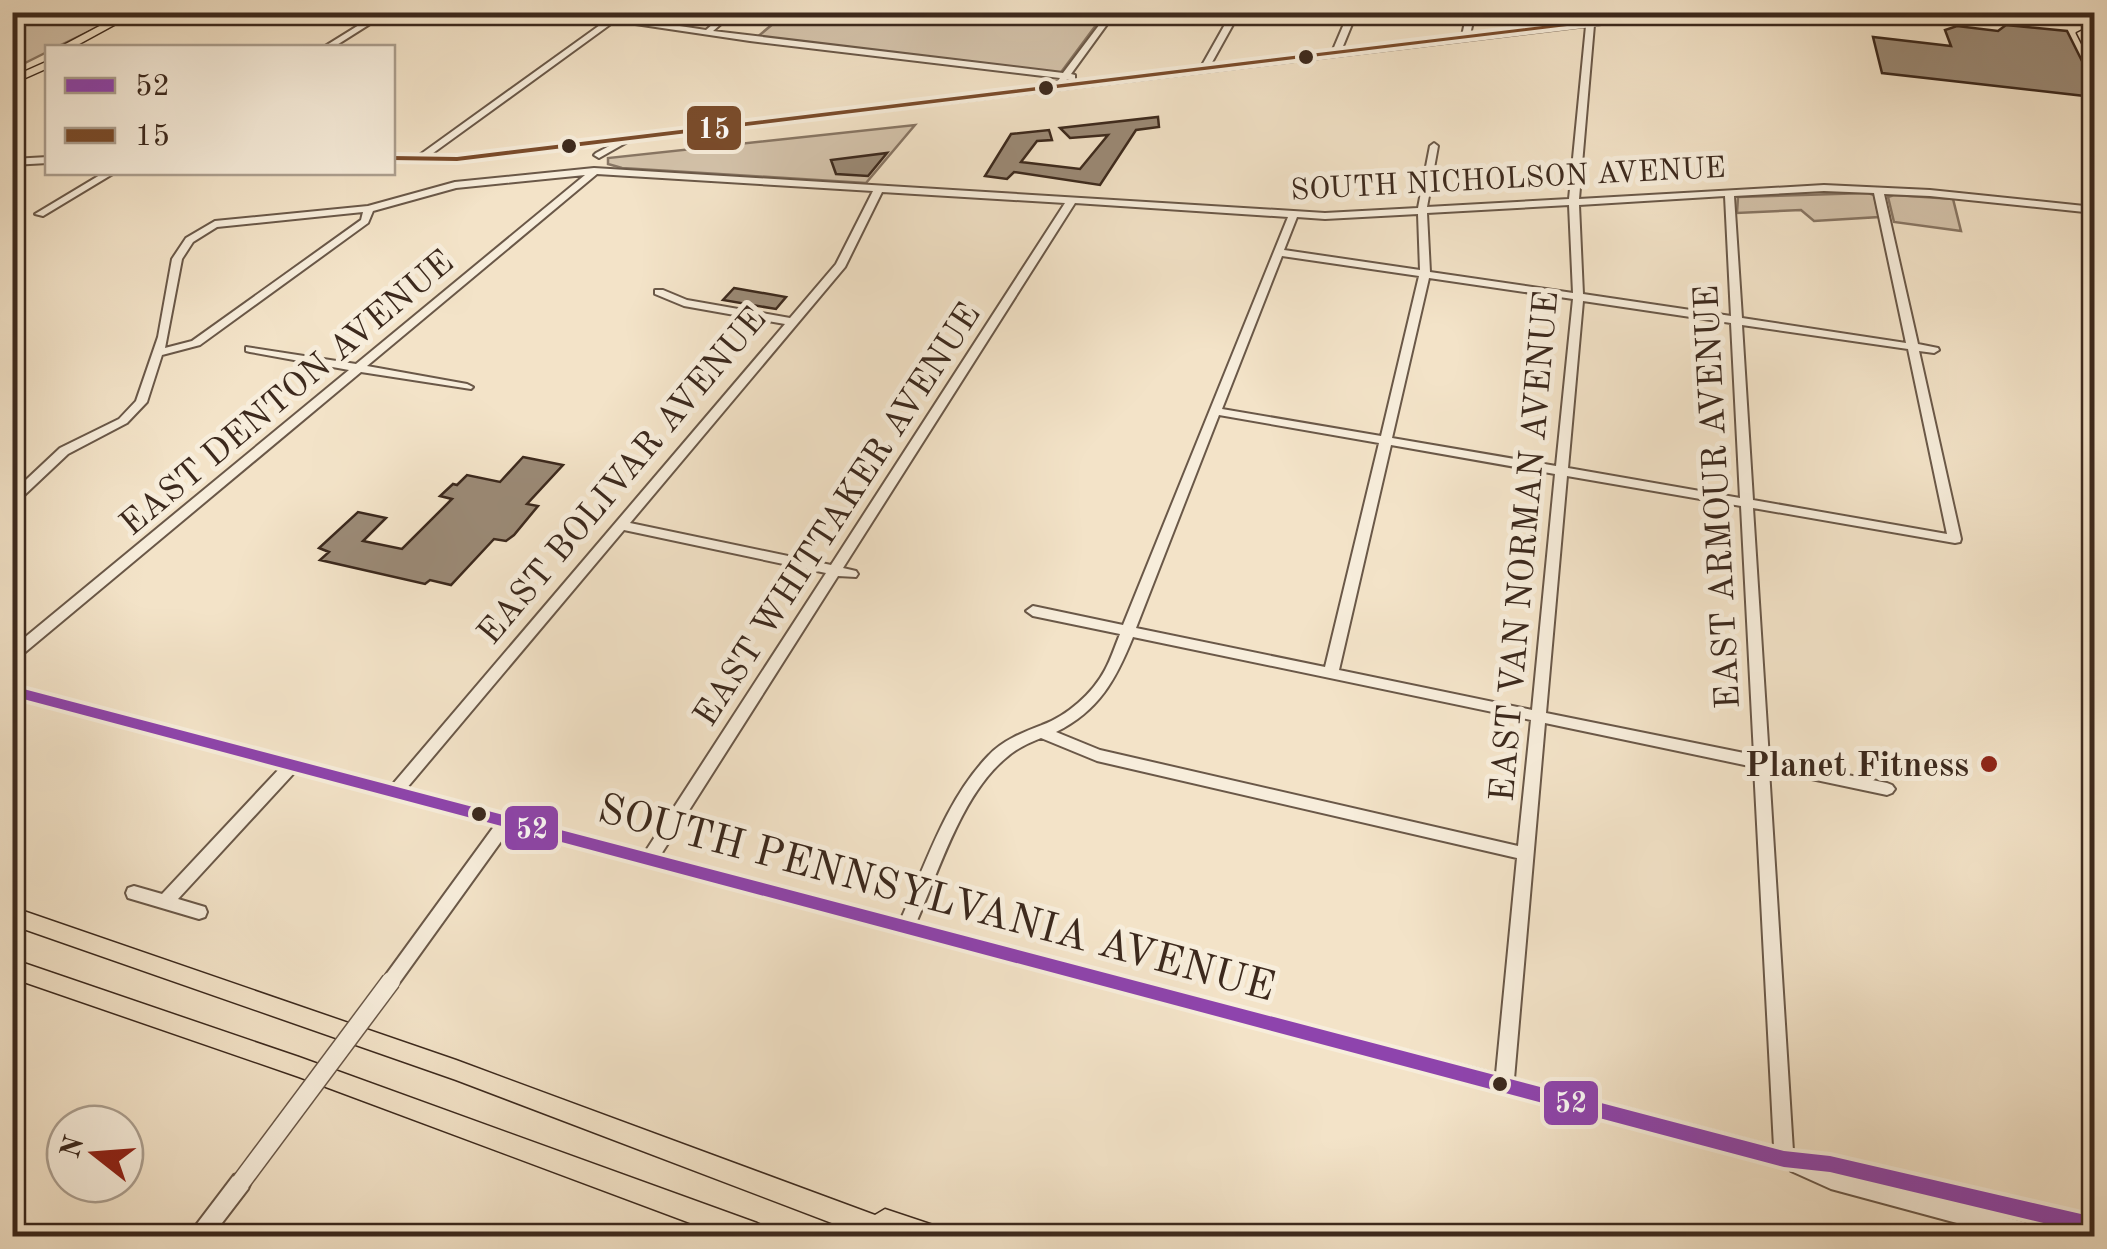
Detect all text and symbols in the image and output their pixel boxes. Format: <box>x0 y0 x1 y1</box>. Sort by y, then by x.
legend <box>45 45 395 175</box>
unlabelled marker <box>1296 47 1316 67</box>
text: 52 <box>135 72 170 102</box>
unlabelled marker <box>1036 78 1056 98</box>
line badge: 15 <box>685 104 743 152</box>
text: 15 <box>698 117 730 145</box>
text: 15 <box>135 122 170 152</box>
unlabelled marker <box>559 136 579 156</box>
street label: SOUTH NICHOLSON AVENUE <box>1290 154 1726 206</box>
street label: EAST DENTON AVENUE <box>114 245 461 543</box>
street label: EAST ARMOUR AVENUE <box>1690 284 1747 710</box>
street label: EAST VAN NORMAN AVENUE <box>1486 289 1565 803</box>
street label: EAST WHITTAKER AVENUE <box>688 298 988 733</box>
street label: EAST BOLIVAR AVENUE <box>472 302 774 652</box>
place label: Planet Fitness <box>1745 749 1969 784</box>
marker: Planet Fitness <box>1978 753 2000 775</box>
street label: SOUTH PENNSYLVANIA AVENUE <box>593 789 1279 1011</box>
unlabelled marker <box>469 804 489 824</box>
line badge: 52 <box>503 804 560 852</box>
text: 52 <box>516 817 548 845</box>
unlabelled marker <box>1490 1074 1510 1094</box>
line badge: 52 <box>1542 1079 1600 1127</box>
text: 52 <box>1555 1091 1587 1119</box>
north arrow <box>45 1104 145 1204</box>
text: N <box>57 1133 91 1162</box>

